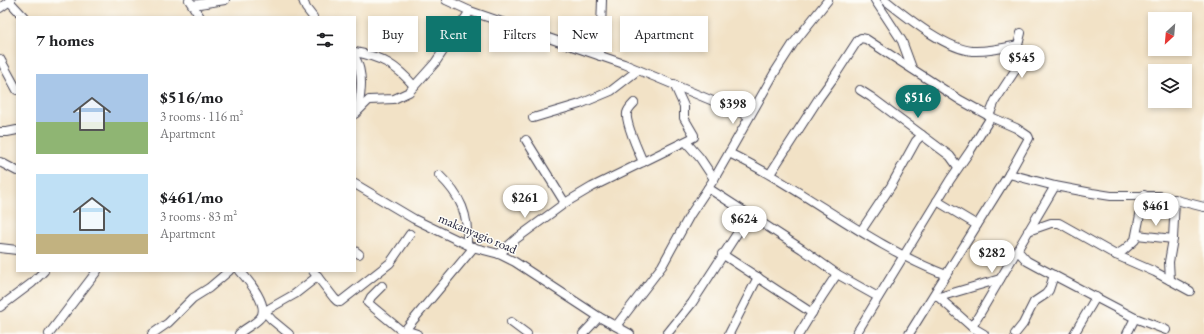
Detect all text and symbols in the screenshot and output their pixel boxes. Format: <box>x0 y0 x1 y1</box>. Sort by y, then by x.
north arrow <box>1148 12 1192 56</box>
map controls <box>1148 12 1192 108</box>
chip: Buy <box>368 16 418 52</box>
chip: Rent <box>426 16 481 52</box>
chip: Filters <box>489 16 550 52</box>
chip: New <box>558 16 612 52</box>
chip: Apartment <box>620 16 708 52</box>
text: 7 homes <box>36 29 94 51</box>
icon: filters <box>314 29 336 51</box>
pin: $545 <box>998 45 1046 79</box>
text: $545 <box>1009 49 1035 66</box>
button: layers <box>1148 64 1192 108</box>
pin: $516 <box>894 85 942 119</box>
text: $516/mo <box>160 86 223 108</box>
text: $516 <box>905 89 931 106</box>
icon: home <box>68 90 116 138</box>
pin: $398 <box>709 91 757 125</box>
text: $398 <box>720 95 746 112</box>
text: 3 rooms · 116 m² <box>160 108 244 125</box>
text: Apartment <box>160 125 215 142</box>
pin: $261 <box>501 185 549 219</box>
text: $461/mo <box>160 186 223 208</box>
text: $261 <box>512 189 538 206</box>
icon: home <box>68 190 116 238</box>
pin: $461 <box>1132 193 1180 227</box>
text: $461 <box>1143 197 1169 214</box>
pin: $624 <box>720 206 768 240</box>
text: 3 rooms · 83 m² <box>160 208 237 225</box>
street label: makanyagio road <box>436 209 520 258</box>
text: $624 <box>731 210 757 227</box>
text: Apartment <box>160 225 215 242</box>
pin: $282 <box>968 240 1016 274</box>
text: $282 <box>979 244 1005 261</box>

